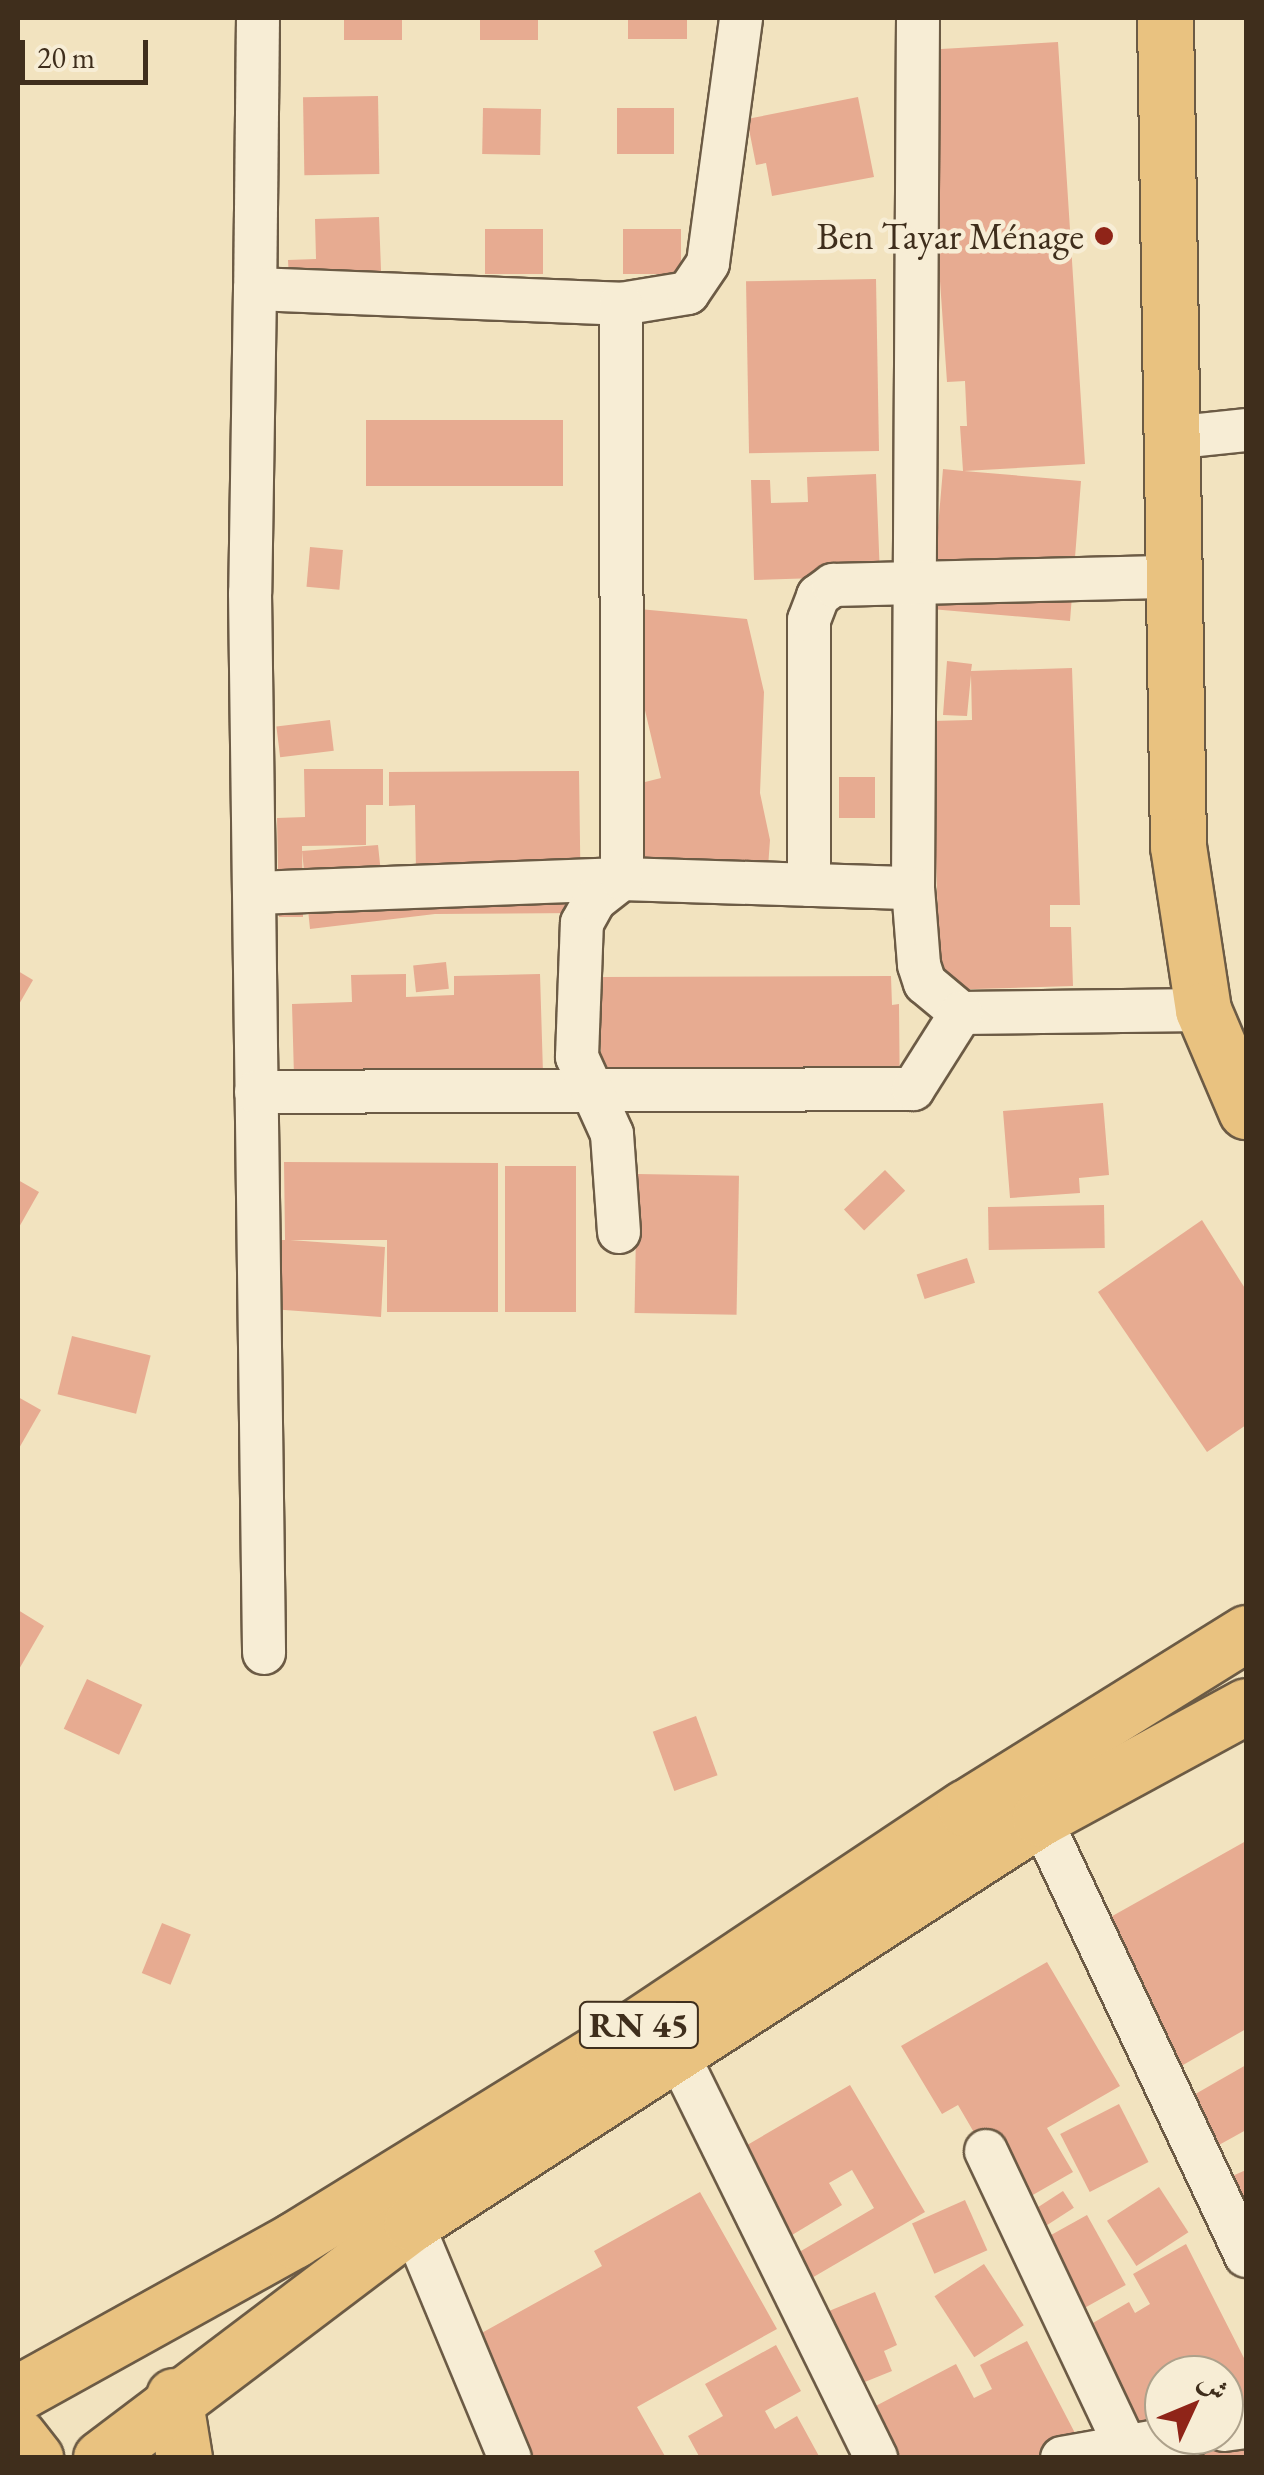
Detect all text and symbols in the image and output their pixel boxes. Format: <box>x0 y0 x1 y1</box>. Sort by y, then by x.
scale bar <box>25 20 152 82</box>
text: 20 m <box>37 38 95 77</box>
place label: Ben Tayar Ménage <box>817 213 1084 259</box>
marker: Ben Tayar Ménage <box>1093 225 1115 247</box>
road number: RN 45 <box>576 1995 702 2055</box>
north arrow <box>1144 2355 1244 2455</box>
text: ش <box>1192 2363 1237 2408</box>

